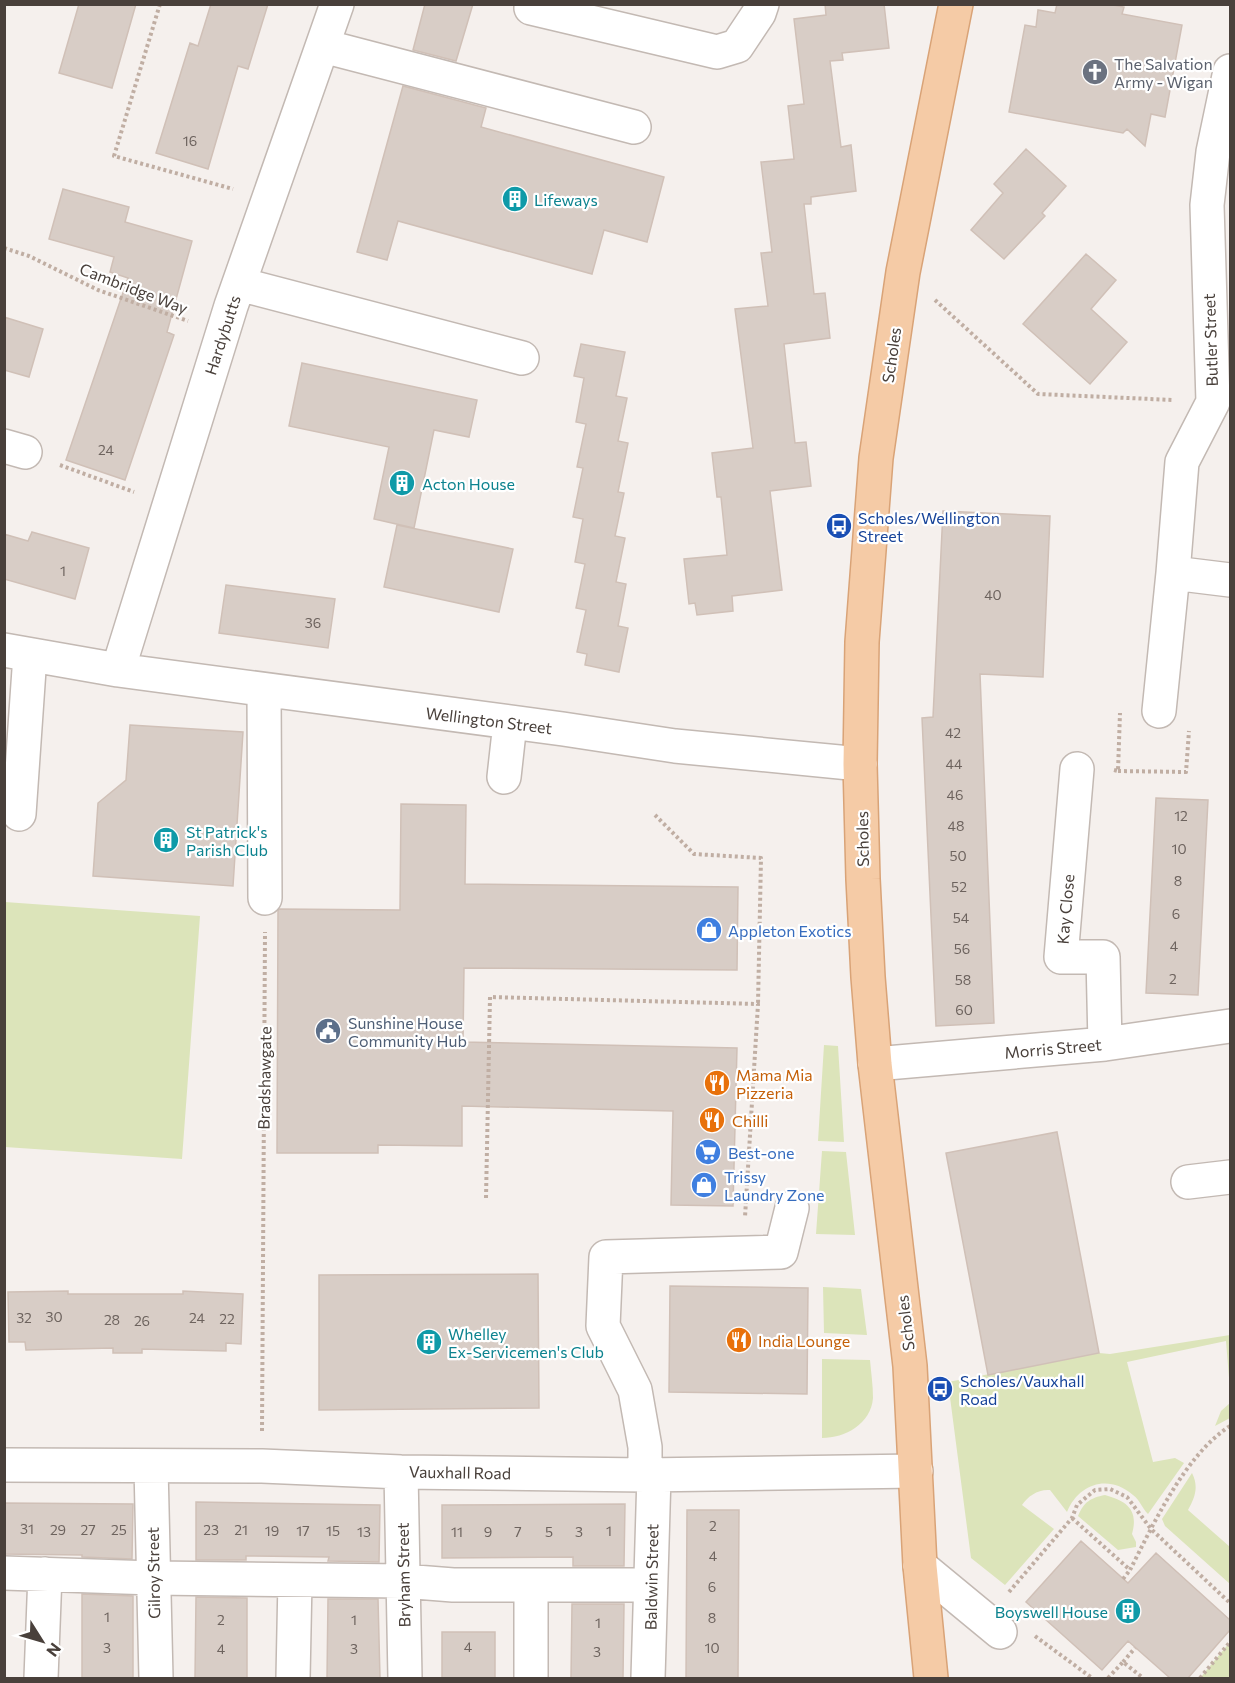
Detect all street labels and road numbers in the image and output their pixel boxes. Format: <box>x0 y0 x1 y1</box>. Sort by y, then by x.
street label: Cambridge Way <box>77 259 191 317</box>
street label: Hardybutts <box>200 293 244 377</box>
street label: Butler Street <box>1199 293 1221 387</box>
street label: Scholes <box>878 326 904 384</box>
street label: Wellington Street <box>425 703 554 737</box>
street label: Scholes <box>852 811 872 867</box>
street label: Kay Close <box>1052 873 1078 945</box>
street label: Bradshawgate <box>254 1026 274 1130</box>
street label: Morris Street <box>1004 1034 1103 1062</box>
street label: Scholes <box>892 1294 918 1352</box>
street label: Vauxhall Road <box>409 1462 511 1482</box>
street label: Bryham Street <box>393 1522 413 1628</box>
street label: Baldwin Street <box>641 1523 661 1630</box>
street label: Gilroy Street <box>143 1526 163 1619</box>

